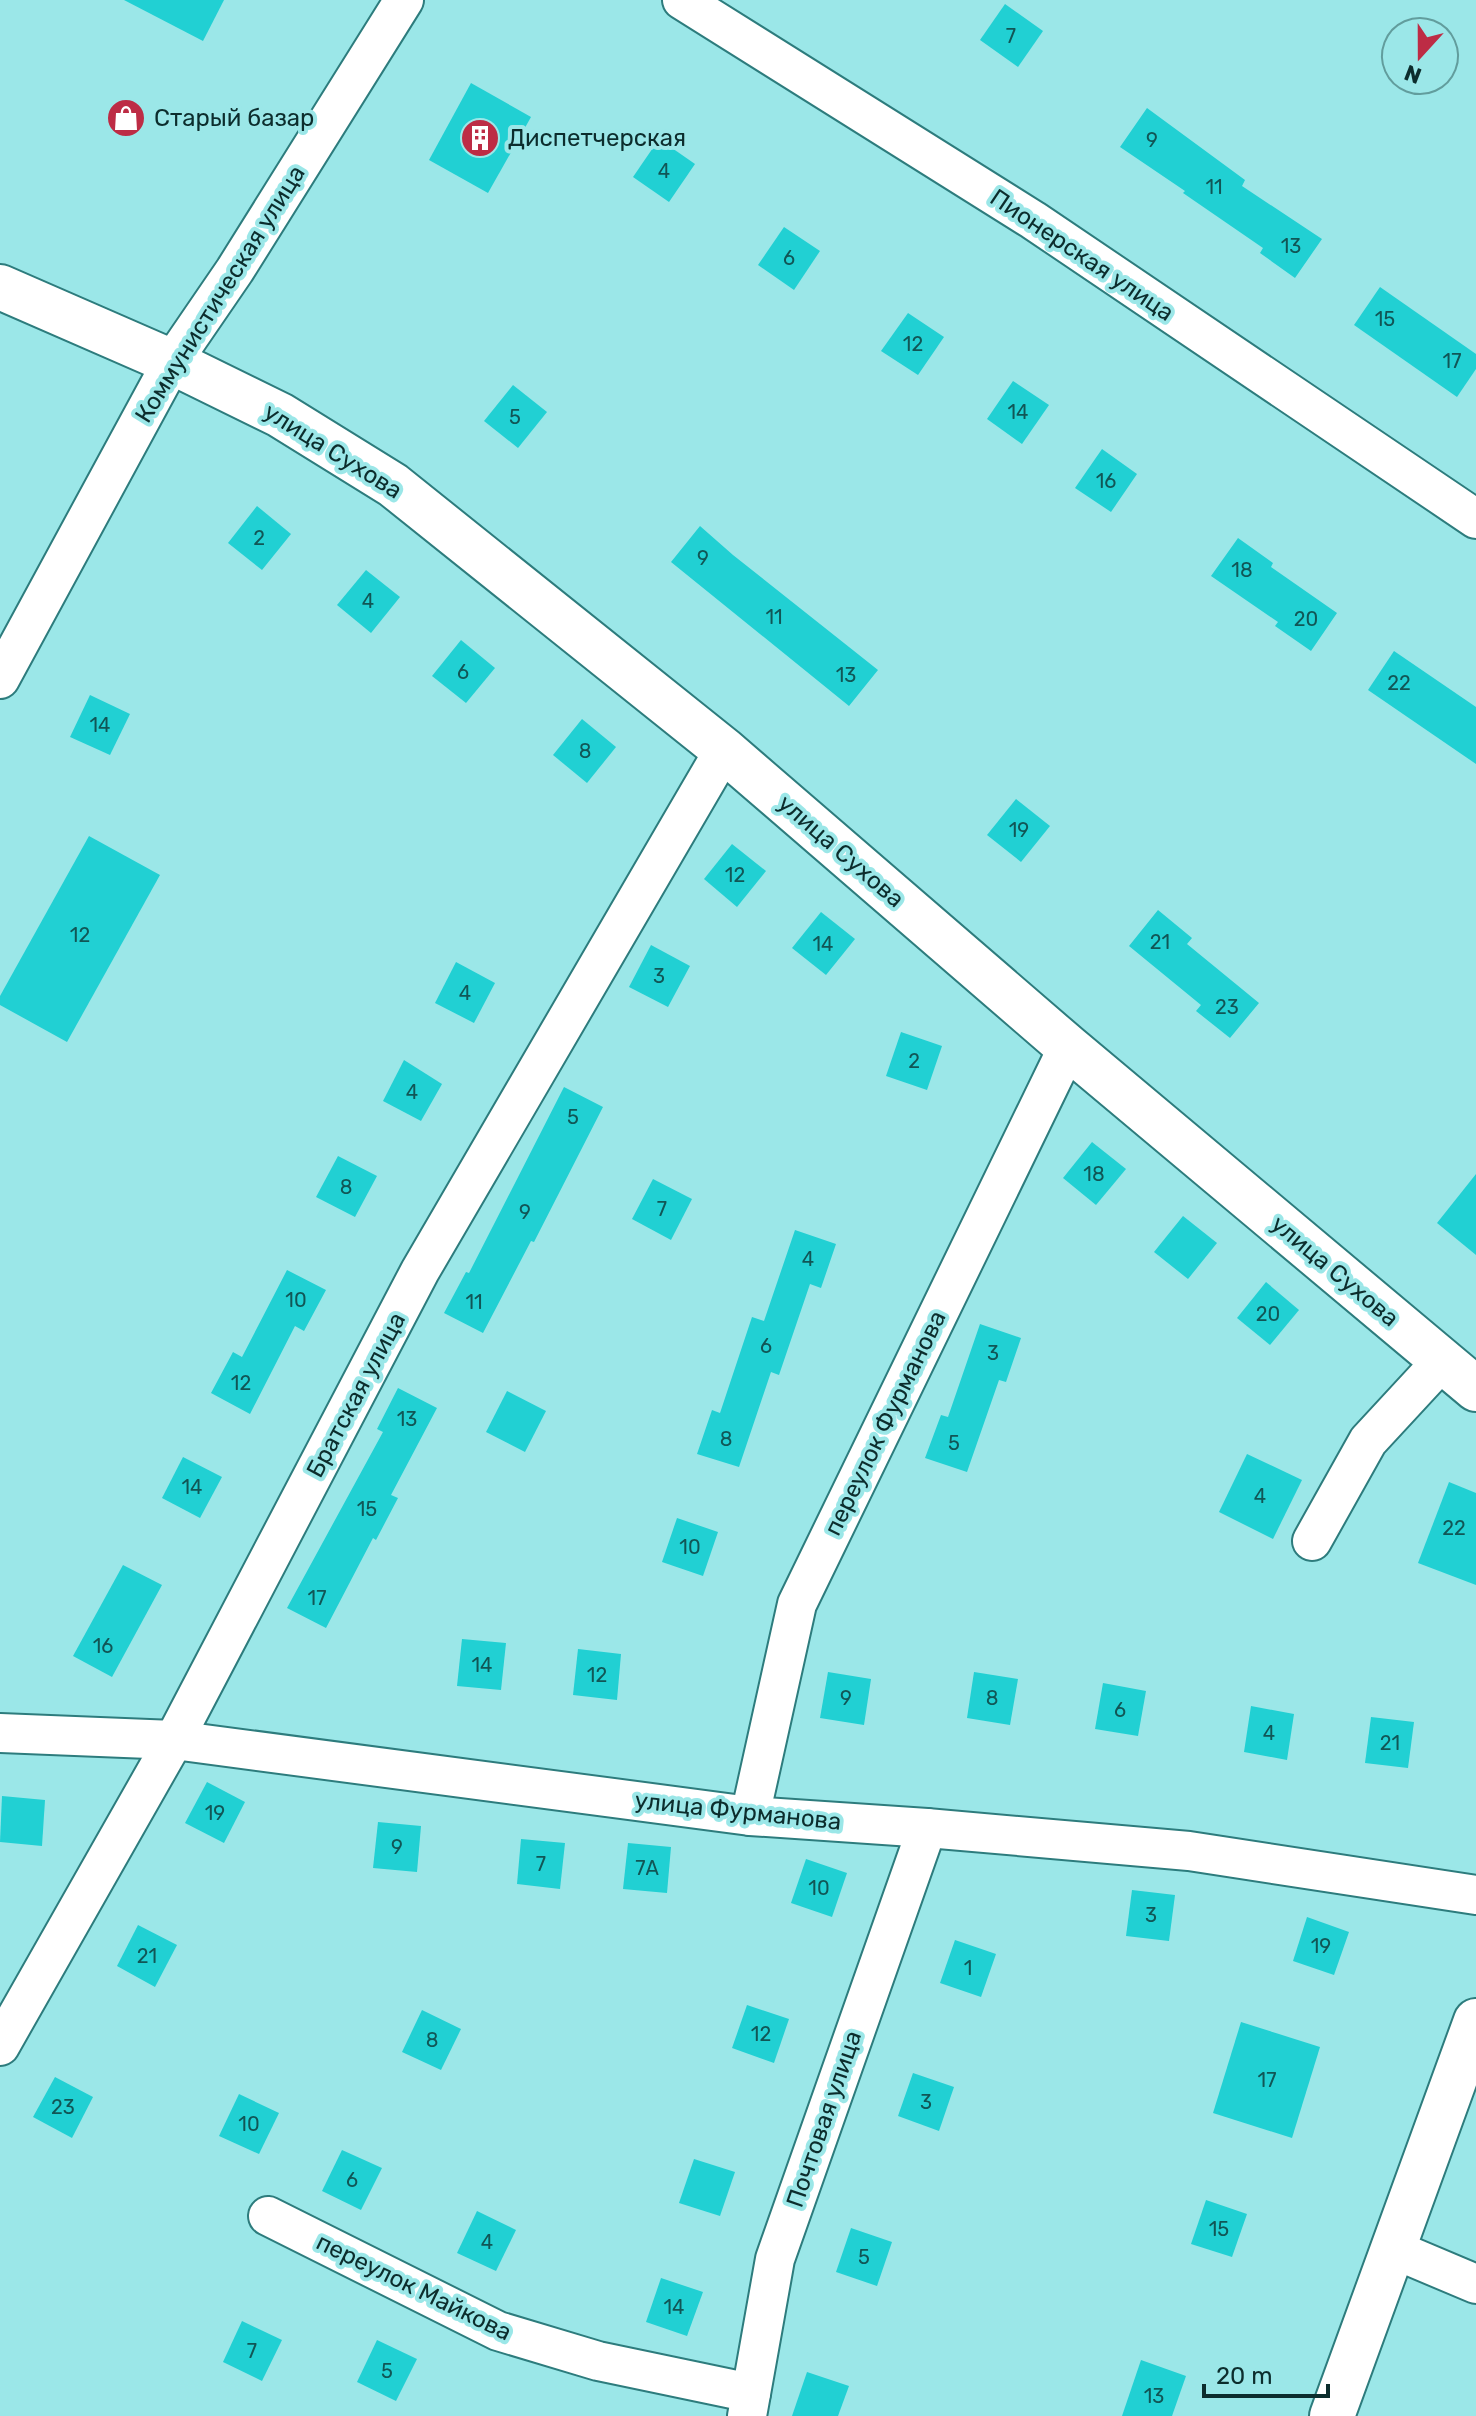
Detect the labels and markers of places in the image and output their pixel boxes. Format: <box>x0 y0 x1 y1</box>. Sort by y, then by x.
shop icon: Старый базар <box>105 97 147 139</box>
place label: Старый базар <box>154 104 314 132</box>
building icon: Диспетчерская <box>459 117 501 159</box>
place label: Диспетчерская <box>508 124 686 152</box>

